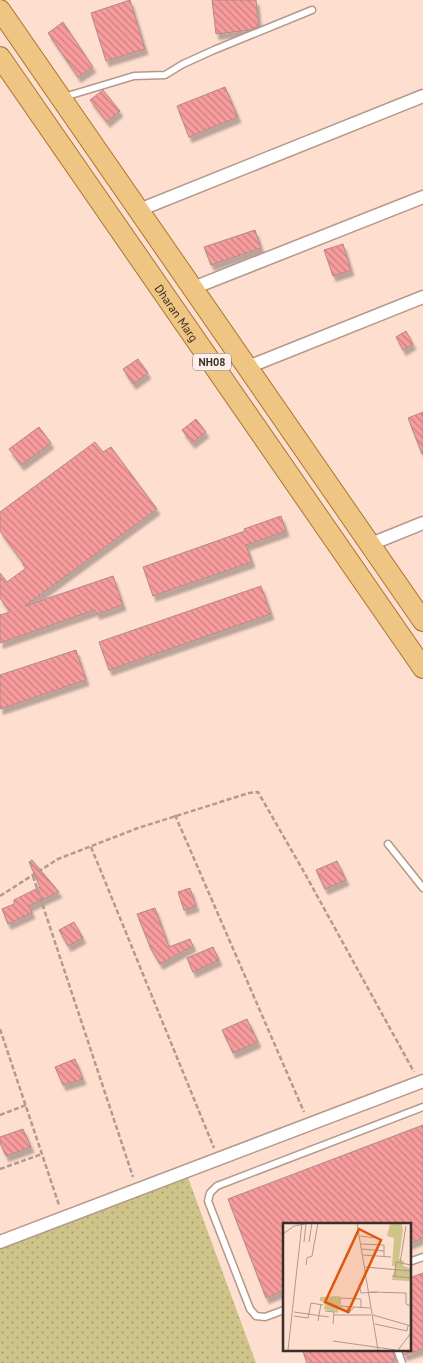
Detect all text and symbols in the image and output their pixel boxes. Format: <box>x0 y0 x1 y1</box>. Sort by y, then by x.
street label: Dharan Marg <box>152 281 202 344</box>
road number: NH08 <box>193 354 231 371</box>
inset map <box>283 1223 410 1350</box>

